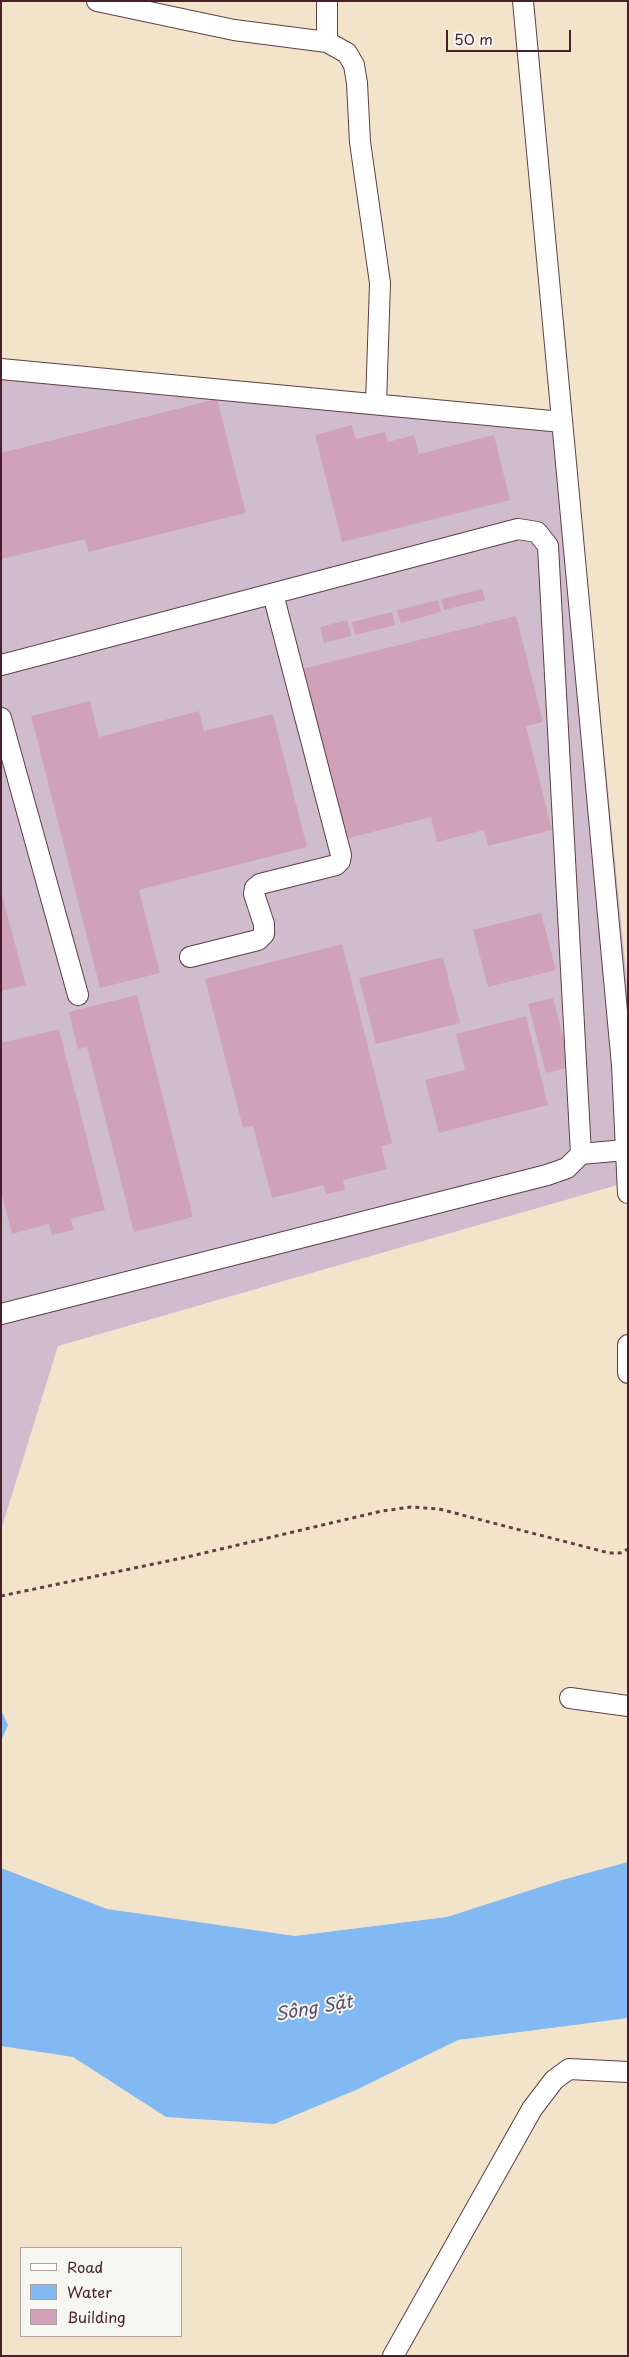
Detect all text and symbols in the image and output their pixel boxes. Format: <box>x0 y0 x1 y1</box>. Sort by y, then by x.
scale bar <box>449 20 574 52</box>
text: 50 m <box>454 27 493 50</box>
water label: Sông Sặt <box>274 1992 354 2026</box>
legend <box>20 2247 182 2337</box>
text: Road <box>67 2255 103 2278</box>
text: Water <box>67 2280 112 2303</box>
text: Building <box>67 2305 126 2328</box>

